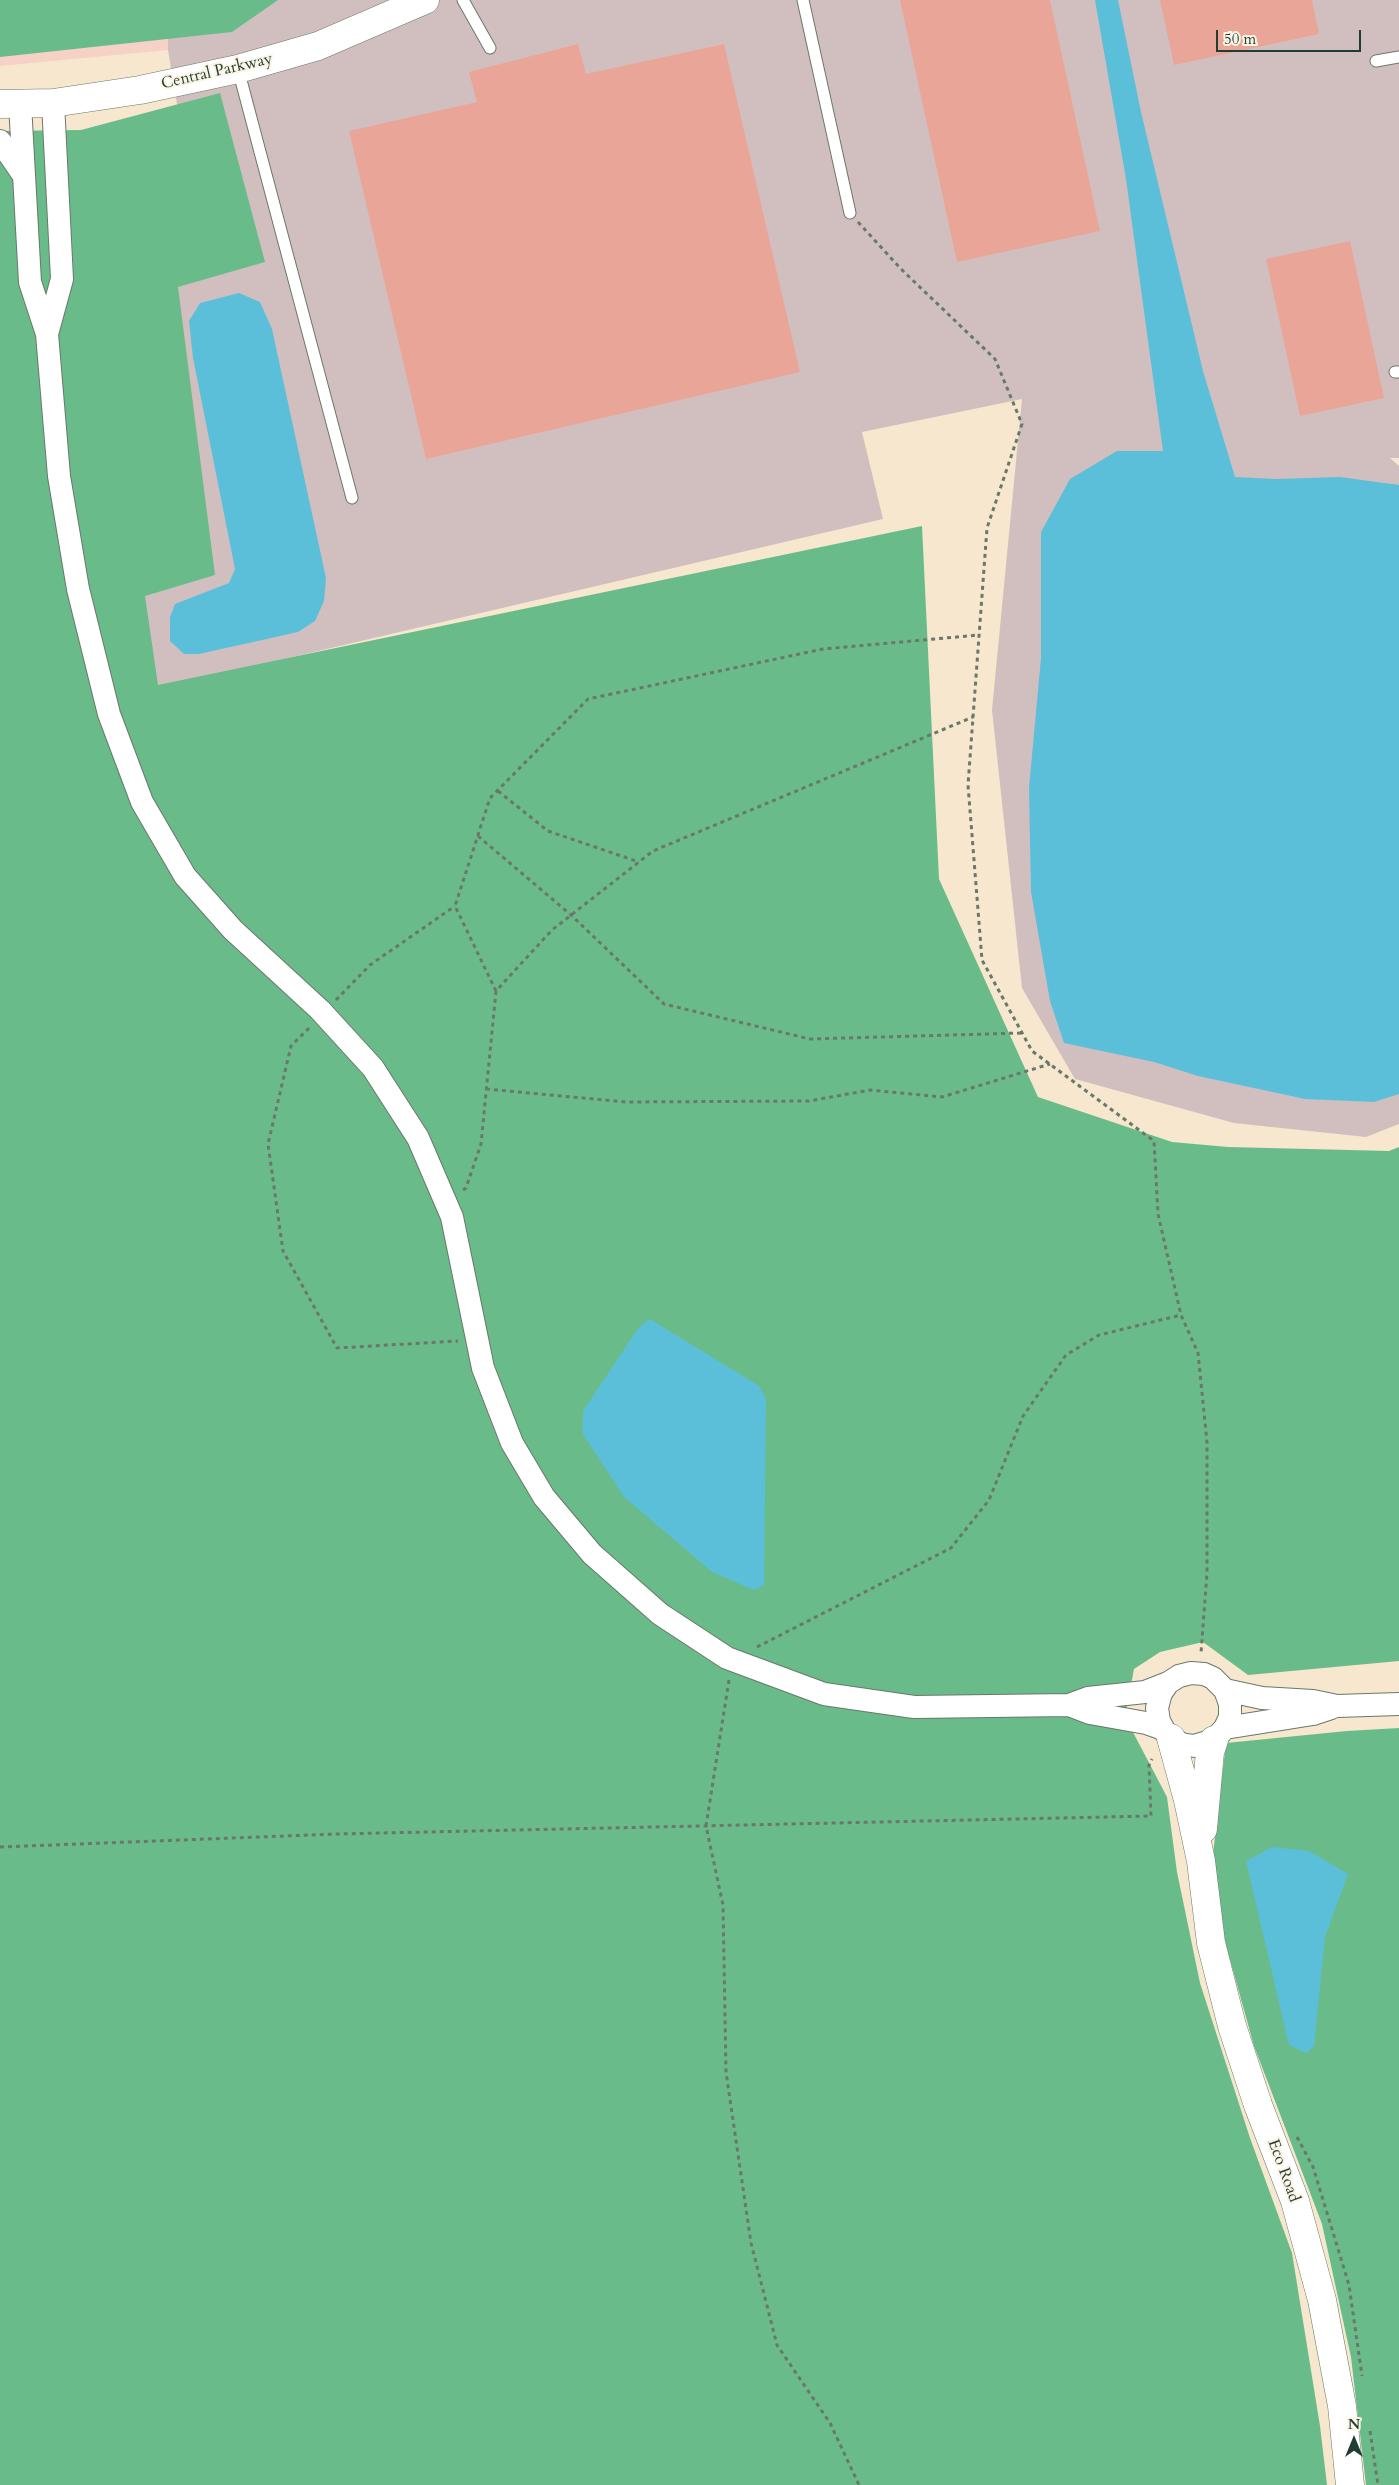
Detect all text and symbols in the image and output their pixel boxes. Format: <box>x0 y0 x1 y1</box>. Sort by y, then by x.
scale bar <box>1219 20 1364 52</box>
text: 50 m <box>1224 29 1256 49</box>
street label: Central Parkway <box>159 50 275 94</box>
street label: Eco Road <box>1263 2137 1303 2205</box>
north arrow <box>1329 2415 1379 2465</box>
text: N <box>1348 2415 1360 2434</box>

